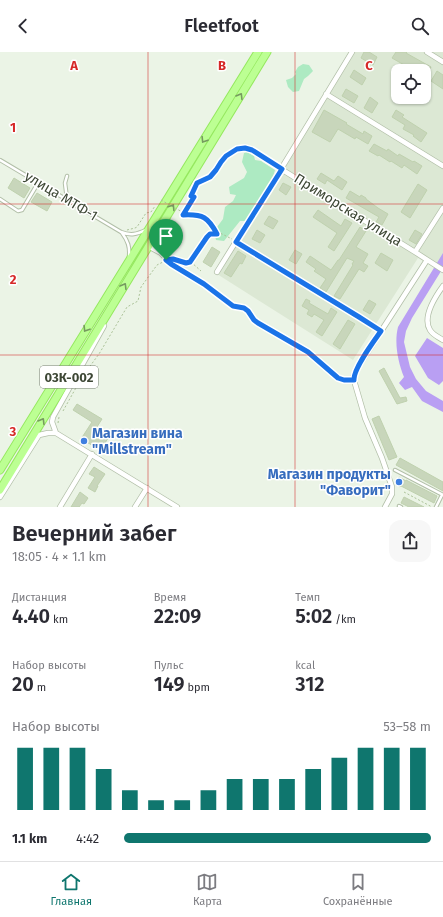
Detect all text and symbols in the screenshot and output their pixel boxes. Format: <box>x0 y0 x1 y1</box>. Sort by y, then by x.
icon: back <box>12 15 34 37</box>
text: Fleetfoot <box>184 15 259 37</box>
icon: search <box>409 15 431 37</box>
text: A <box>69 58 78 73</box>
text: B <box>218 58 226 73</box>
text: C <box>365 58 373 73</box>
map controls <box>391 64 431 104</box>
button: locate <box>391 64 431 104</box>
one-way arrow <box>236 93 243 100</box>
text: 1 <box>10 120 16 135</box>
one-way arrow <box>201 136 208 143</box>
street label: улица МТФ-1 <box>21 168 101 224</box>
street label: Приморская улица <box>291 170 405 250</box>
one-way arrow <box>168 204 175 211</box>
pin <box>149 219 183 260</box>
icon: arrive <box>155 225 177 247</box>
text: 2 <box>10 272 17 287</box>
one-way arrow <box>119 283 127 290</box>
one-way arrow <box>84 325 91 332</box>
road number: 03К-002 <box>40 366 98 388</box>
one-way arrow <box>37 418 45 425</box>
text: 3 <box>9 424 17 439</box>
place label: Магазин вина "Millstream" <box>92 425 183 458</box>
marker: Магазин вина "Millstream" <box>79 436 89 446</box>
place label: Магазин продукты "Фаворит" <box>268 466 391 499</box>
marker: Магазин продукты "Фаворит" <box>394 477 404 487</box>
text: Вечерний забег <box>12 520 176 547</box>
button: share <box>389 520 431 562</box>
text: 18:05 · 4 × 1.1 km <box>12 549 106 564</box>
text: Дистанция <box>12 591 67 604</box>
text: Время <box>154 591 186 604</box>
text: Темп <box>295 591 320 604</box>
text: 4.40 <box>12 604 50 628</box>
text: 22:09 <box>154 604 201 628</box>
text: 5:02 <box>295 604 332 628</box>
text: km <box>50 613 68 626</box>
text: /km <box>332 613 356 626</box>
text: Набор высоты <box>12 659 86 672</box>
text: Пульс <box>154 659 184 672</box>
text: kcal <box>295 659 315 672</box>
text: 20 <box>12 672 34 696</box>
text: 149 <box>154 672 185 696</box>
text: 312 <box>295 672 325 696</box>
text: m <box>34 681 46 694</box>
text: bpm <box>185 681 210 694</box>
text: Набор высоты <box>12 719 100 734</box>
text: 53–58 m <box>383 719 431 734</box>
text: 1.1 km <box>12 831 47 846</box>
text: 4:42 <box>76 831 99 846</box>
tab: Главная <box>50 871 92 908</box>
tab: Карта <box>193 871 222 908</box>
tab: Сохранённые <box>323 871 393 908</box>

